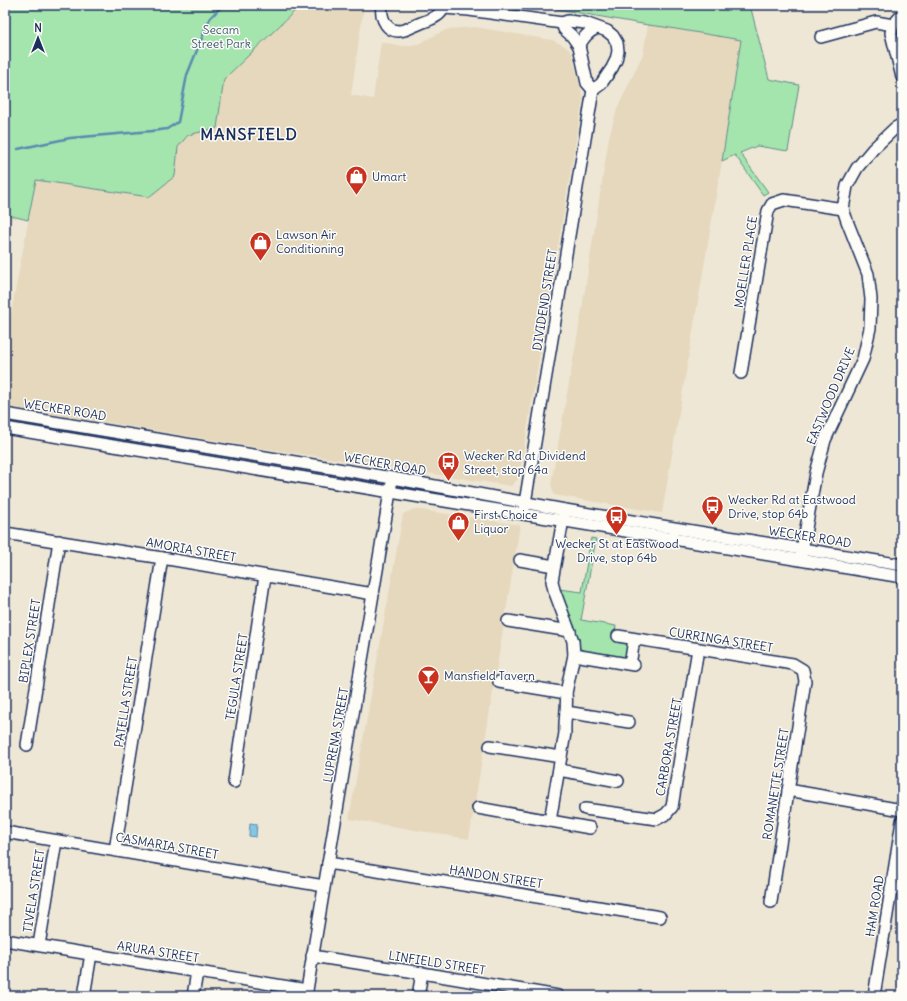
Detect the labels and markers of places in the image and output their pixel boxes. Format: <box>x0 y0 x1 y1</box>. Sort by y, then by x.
shop icon: Umart <box>344 164 370 197</box>
place label: Umart <box>372 169 406 184</box>
place label: Lawson Air Conditioning <box>276 227 344 256</box>
shop icon: Lawson Air Conditioning <box>247 229 273 262</box>
place label: Wecker Rd at Dividend Street, stop 64a <box>464 448 586 477</box>
bus stop icon: Wecker Rd at Dividend Street, stop 64a <box>435 450 461 483</box>
place label: Wecker Rd at Eastwood Drive, stop 64b <box>728 492 856 521</box>
bus stop icon: Wecker Rd at Eastwood Drive, stop 64b <box>700 494 726 527</box>
bus stop icon: Wecker St at Eastwood Drive, stop 64b <box>604 504 630 537</box>
place label: First Choice Liquor <box>474 507 537 536</box>
shop icon: First Choice Liquor <box>445 509 471 542</box>
place label: Wecker St at Eastwood Drive, stop 64b <box>555 536 679 565</box>
bar icon: Mansfield Tavern <box>416 663 442 696</box>
place label: Mansfield Tavern <box>444 668 535 683</box>

